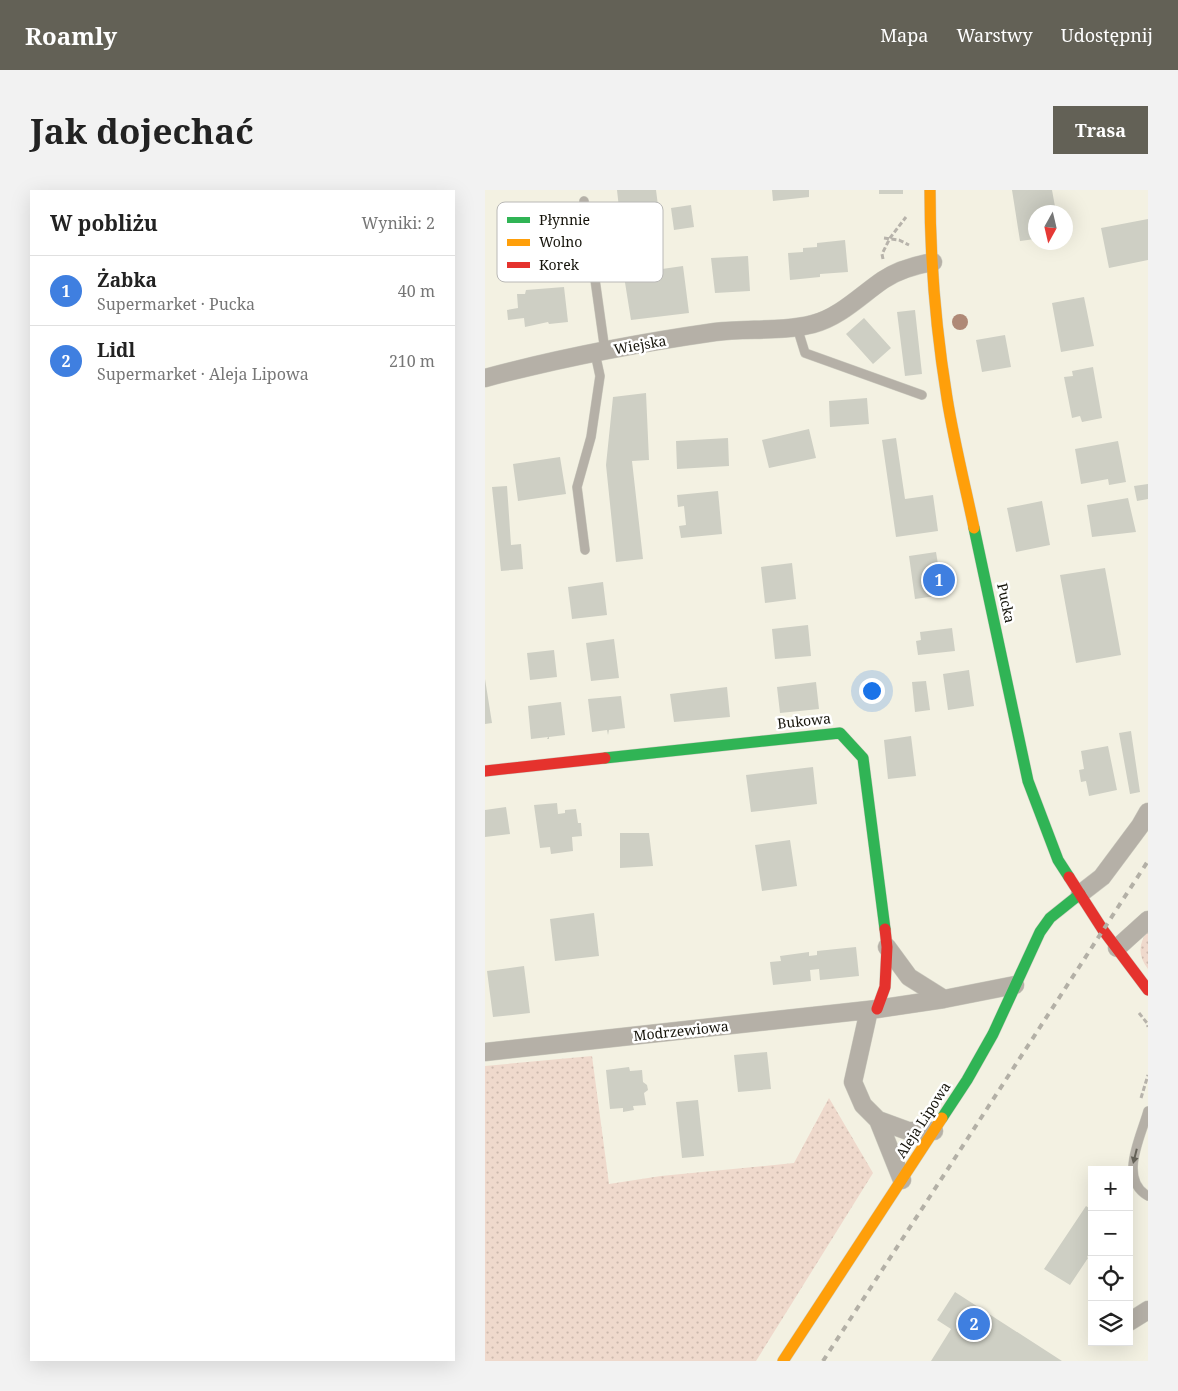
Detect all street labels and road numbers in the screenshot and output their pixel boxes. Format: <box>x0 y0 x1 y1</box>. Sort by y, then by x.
street label: Wiejska <box>612 331 668 358</box>
street label: Pucka <box>993 581 1020 625</box>
street label: Bukowa <box>776 708 832 733</box>
street label: Modrzewiowa <box>632 1016 730 1045</box>
street label: Aleja Lipowa <box>891 1078 954 1161</box>

